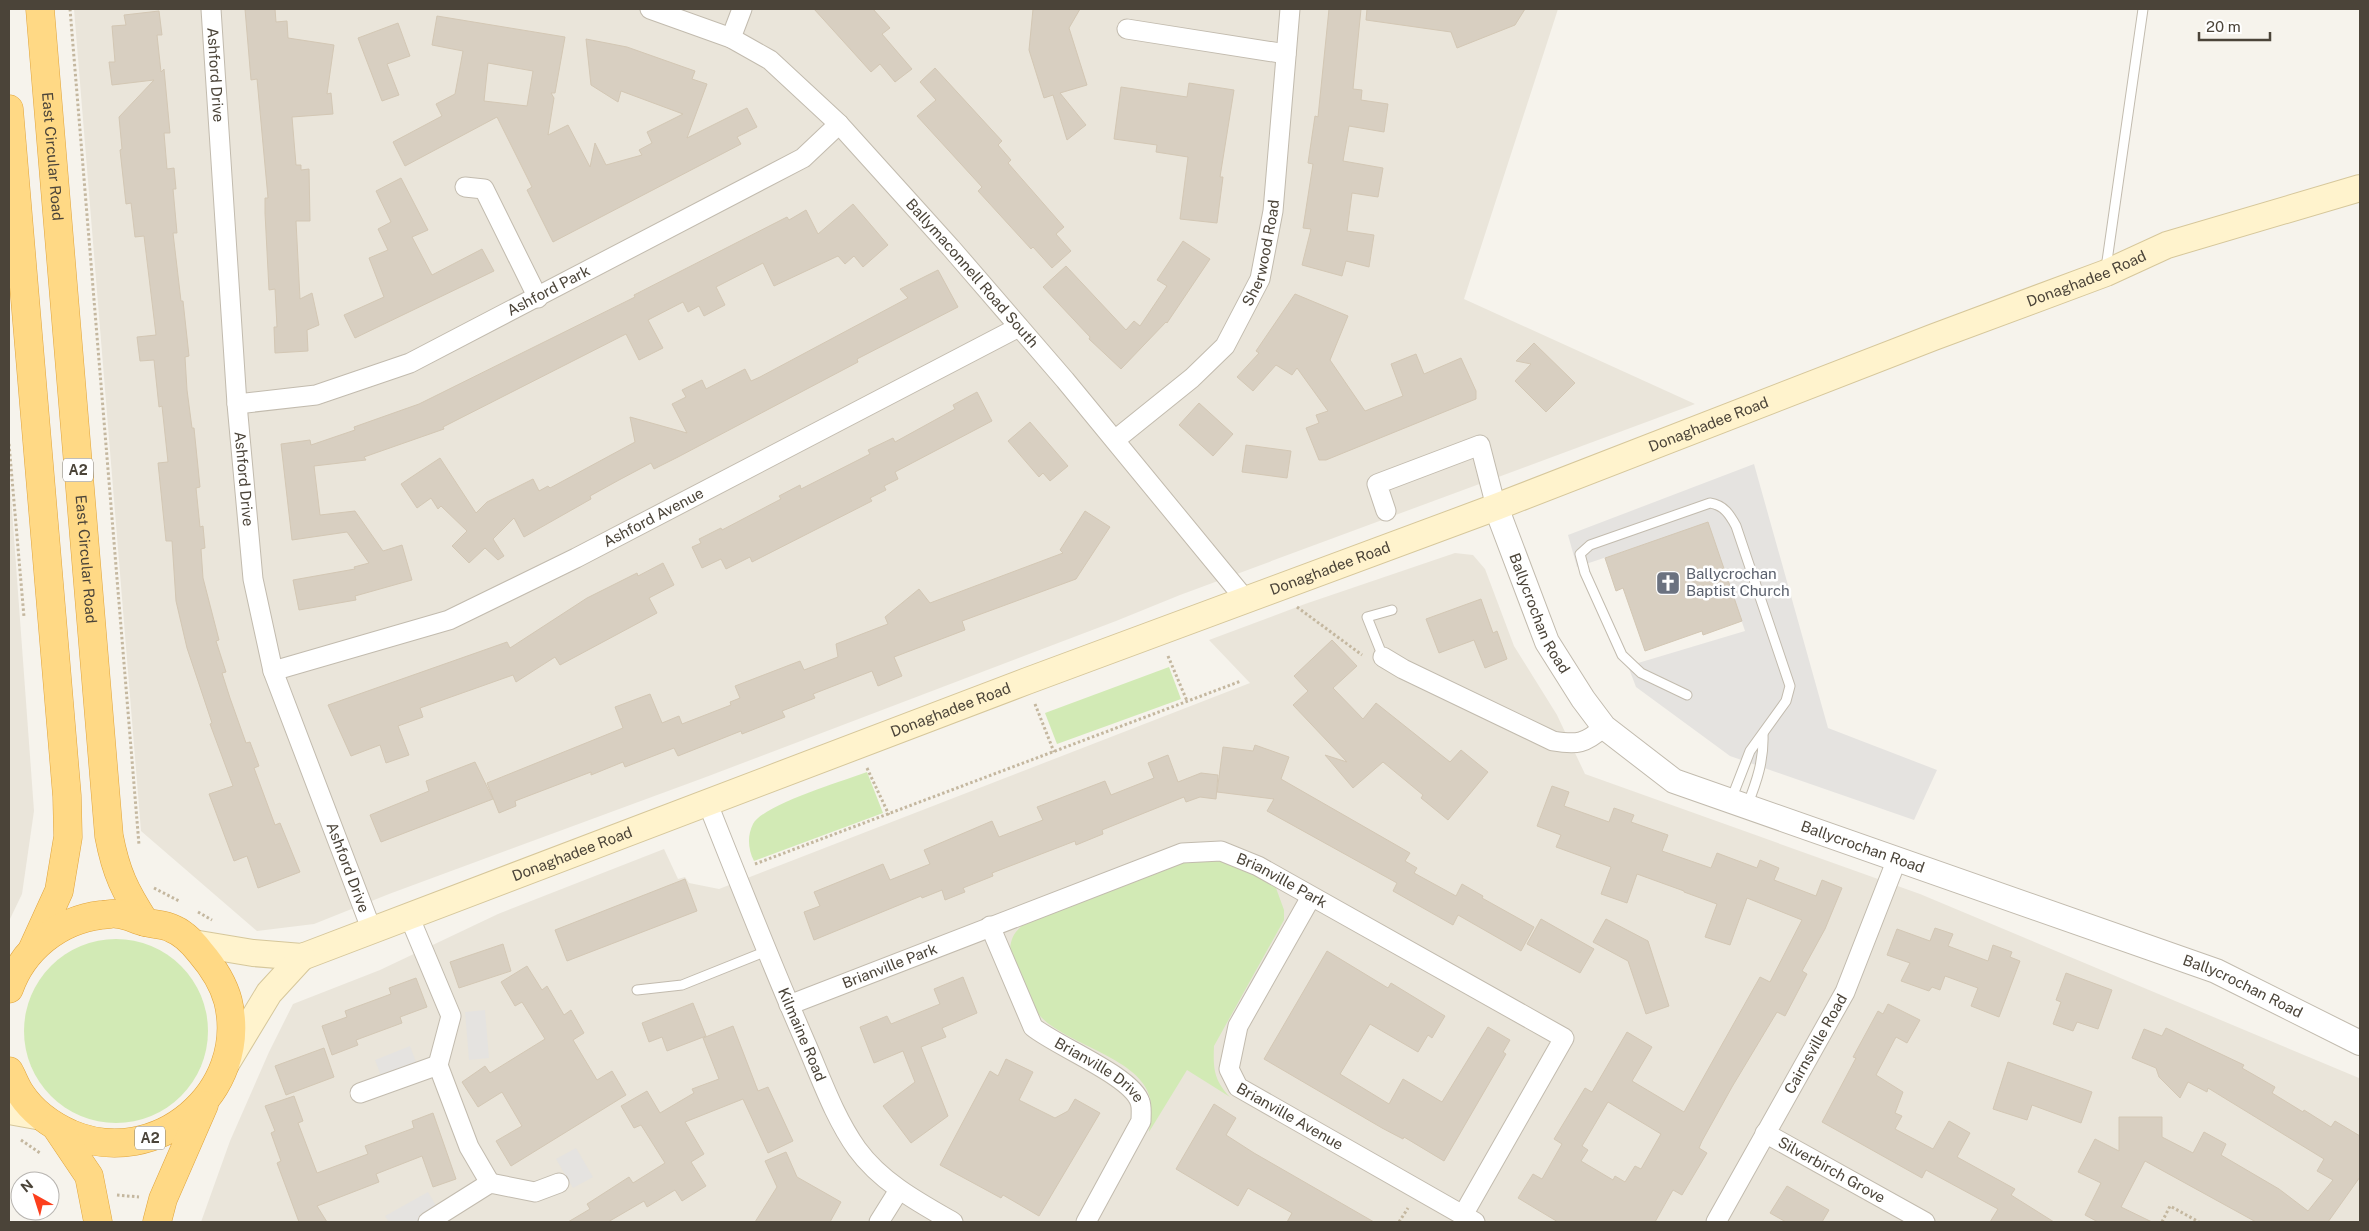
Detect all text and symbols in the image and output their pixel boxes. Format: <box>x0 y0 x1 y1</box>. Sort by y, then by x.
scale bar <box>2199 10 2270 42</box>
text: 20 m <box>2206 18 2241 35</box>
street label: Ashford Drive <box>204 27 227 123</box>
street label: East Circular Road <box>39 91 67 221</box>
street label: Ballymaconnell Road South <box>903 195 1042 351</box>
street label: Sherwood Road <box>1238 199 1282 309</box>
street label: Donaghadee Road <box>2024 247 2149 310</box>
street label: Ashford Park <box>504 262 593 319</box>
street label: Donaghadee Road <box>1646 393 1771 455</box>
street label: Ashford Drive <box>232 431 257 527</box>
road number: A2 <box>63 458 93 482</box>
street label: Ashford Avenue <box>600 484 706 550</box>
street label: East Circular Road <box>73 494 100 624</box>
street label: Donaghadee Road <box>1267 538 1392 598</box>
street label: Ballycrochan Road <box>1506 551 1574 676</box>
place label: Ballycrochan Baptist Church <box>1686 565 1790 599</box>
church icon: Ballycrochan Baptist Church <box>1655 570 1681 596</box>
street label: Donaghadee Road <box>888 679 1013 740</box>
street label: Ballycrochan Road <box>1799 817 1927 876</box>
street label: Ashford Drive <box>323 820 373 915</box>
street label: Donaghadee Road <box>509 823 634 884</box>
street label: Brianville Park <box>1234 849 1330 911</box>
street label: Brianville Park <box>840 940 939 992</box>
street label: Ballycrochan Road <box>2181 951 2305 1021</box>
street label: Kilmaine Road <box>775 985 830 1084</box>
street label: Cairnsville Road <box>1781 991 1850 1097</box>
street label: Brianville Drive <box>1052 1034 1148 1105</box>
street label: Brianville Avenue <box>1234 1079 1346 1153</box>
road number: A2 <box>135 1126 165 1150</box>
street label: Silverbirch Grove <box>1775 1133 1888 1206</box>
north arrow <box>10 1171 60 1221</box>
text: N <box>18 1176 36 1196</box>

